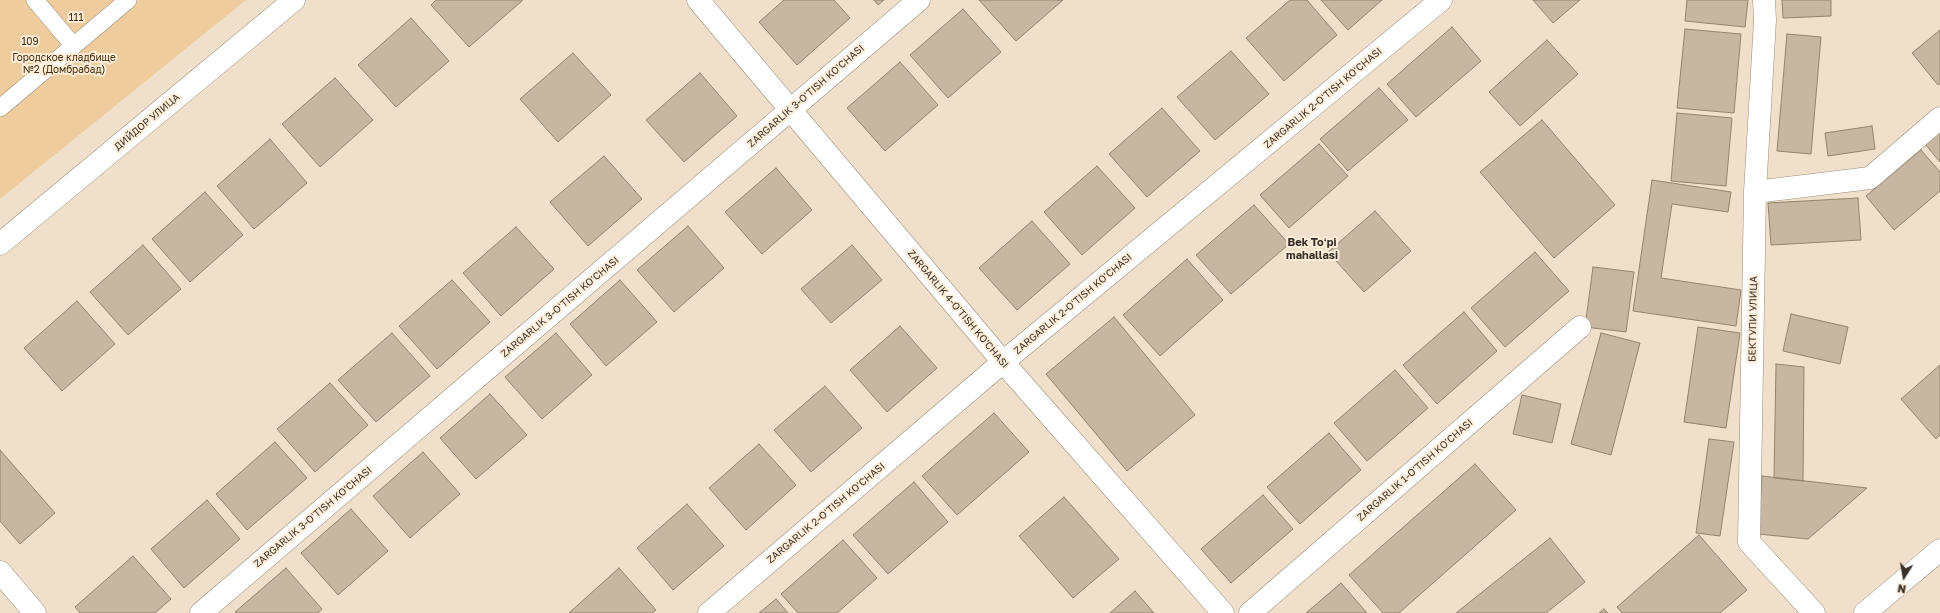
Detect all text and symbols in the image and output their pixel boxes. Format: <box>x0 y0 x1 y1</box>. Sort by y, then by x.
park label: 111 <box>69 12 83 24</box>
park label: 109 <box>21 36 39 48</box>
street label: ZARGARLIK 3-O'TISH KO'CHASI <box>745 42 867 150</box>
street label: ZARGARLIK 2-O'TISH KO'CHASI <box>1262 45 1384 151</box>
park label: Городское кладбище №2 (Домбрабад) <box>12 52 116 76</box>
street label: ДИЙДОР УЛИЦА <box>112 91 182 153</box>
district label: Bek Toʻpi mahallasi <box>1286 236 1338 262</box>
street label: ZARGARLIK 4-O'TISH KO'CHASI <box>905 247 1011 371</box>
street label: ZARGARLIK 2-O'TISH KO'CHASI <box>1012 251 1134 357</box>
street label: ZARGARLIK 3-O'TISH KO'CHASI <box>499 254 621 360</box>
street label: БЕКТУПИ УЛИЦА <box>1746 276 1760 362</box>
street label: ZARGARLIK 1-O'TISH KO'CHASI <box>1355 416 1475 524</box>
street label: ZARGARLIK 2-O'TISH KO'CHASI <box>765 460 887 566</box>
street label: ZARGARLIK 3-O'TISH KO'CHASI <box>252 464 374 570</box>
north arrow <box>1884 557 1924 597</box>
text: N <box>1896 582 1907 596</box>

